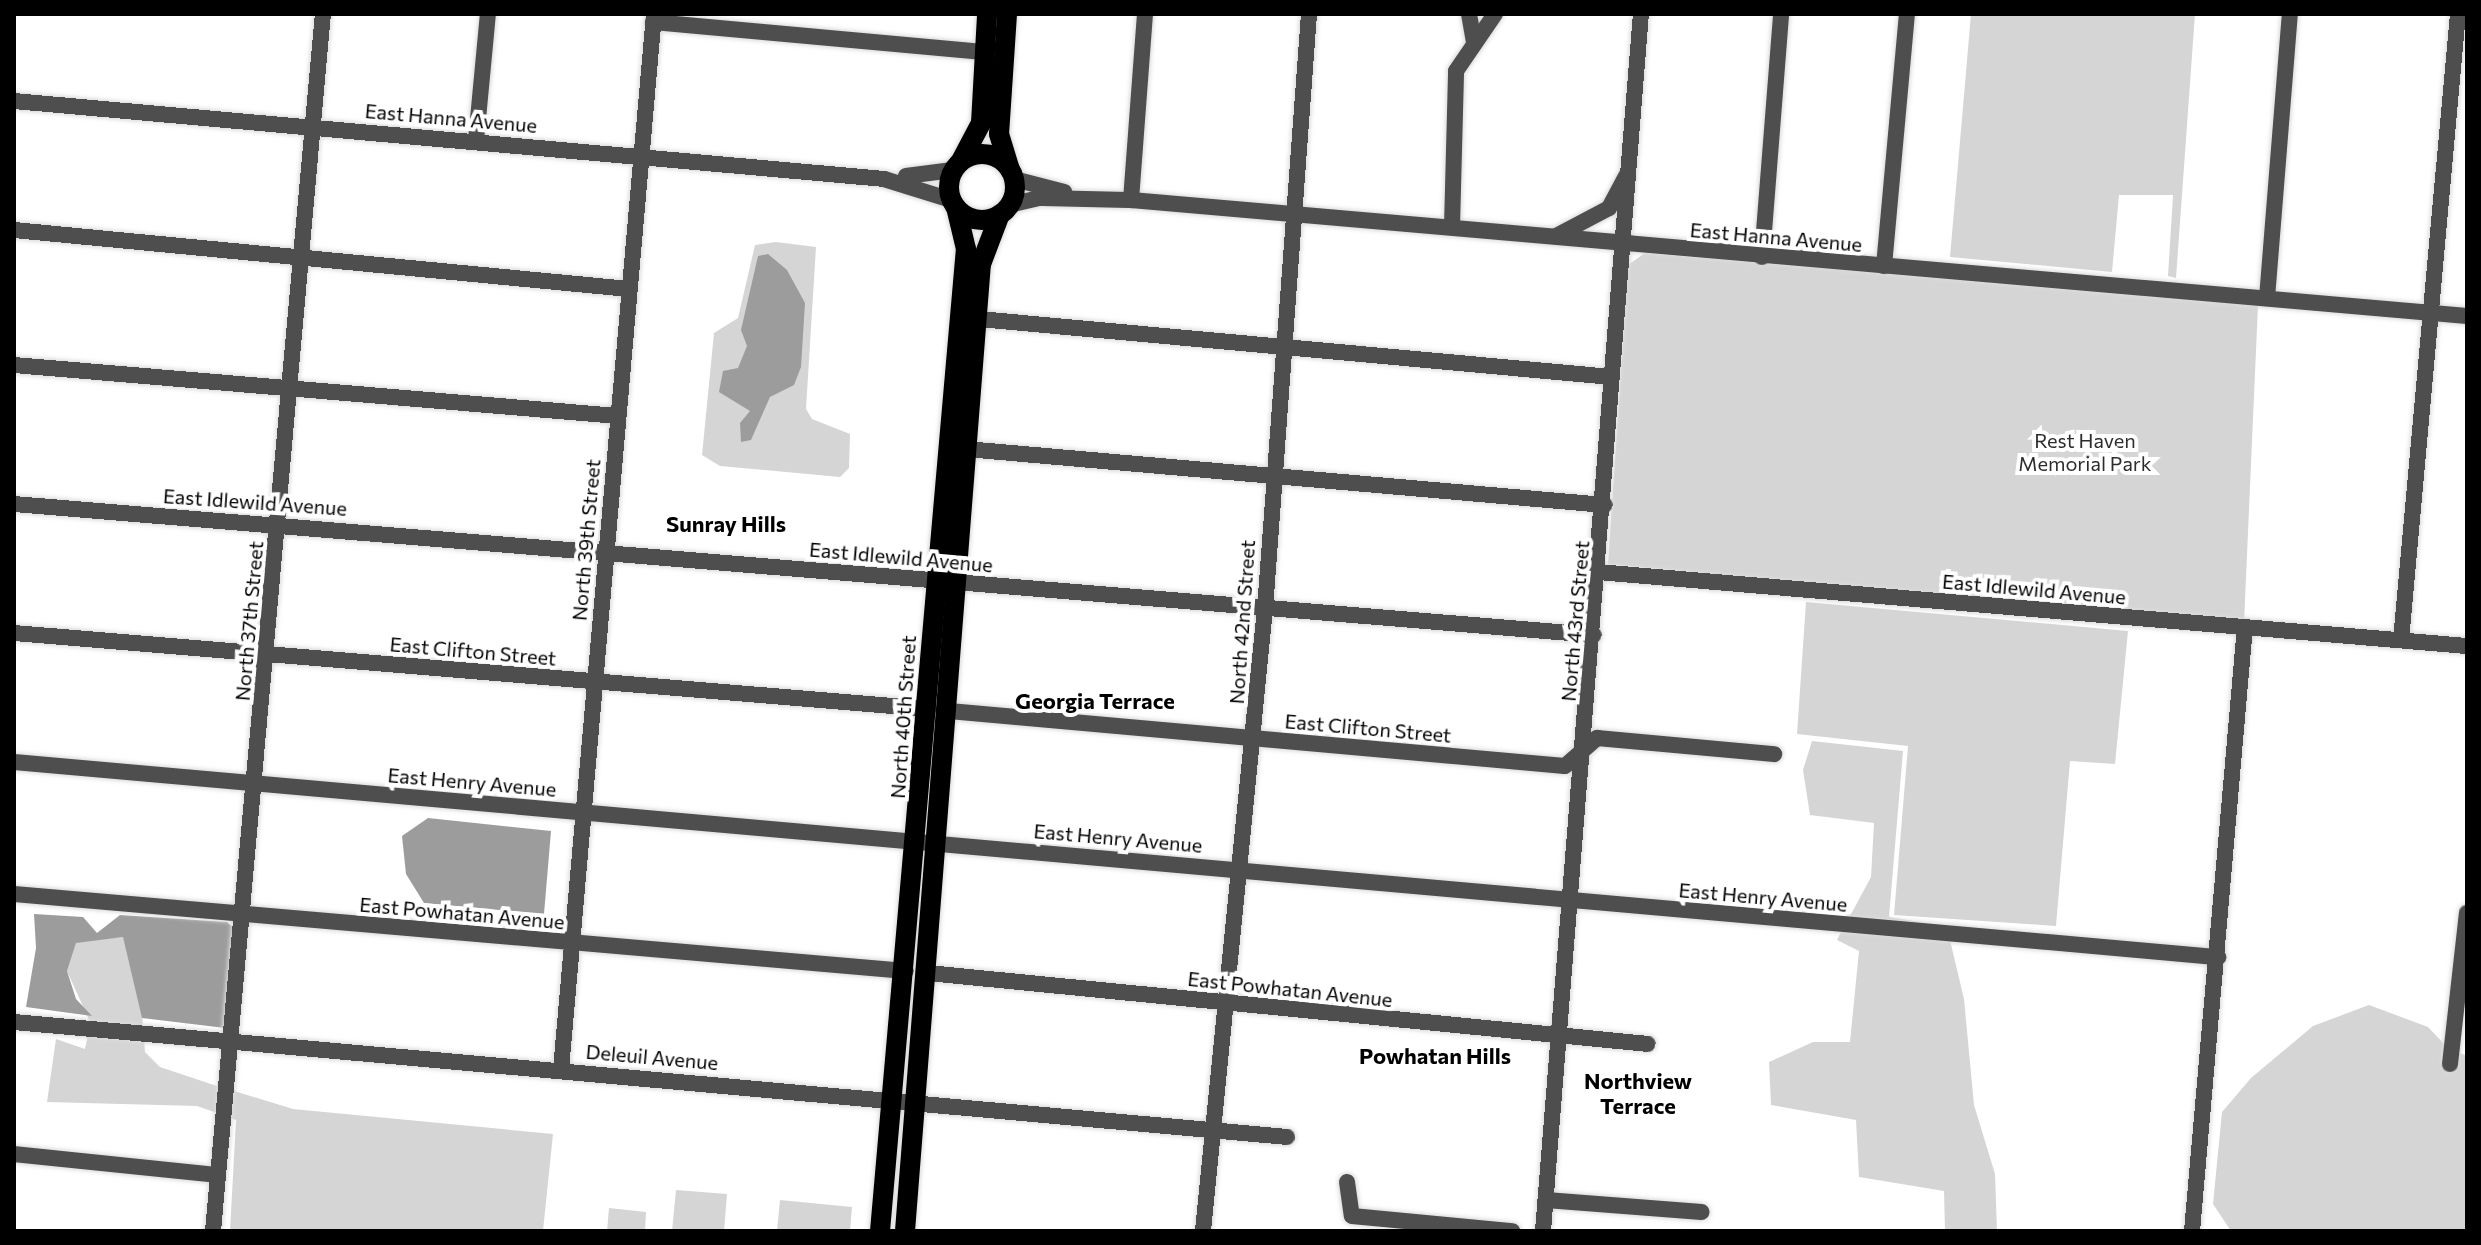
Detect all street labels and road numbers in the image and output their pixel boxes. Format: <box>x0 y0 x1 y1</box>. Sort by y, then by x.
street label: East Hanna Avenue <box>364 99 538 137</box>
street label: East Hanna Avenue <box>1689 218 1863 256</box>
street label: North 39th Street <box>567 458 605 622</box>
street label: East Idlewild Avenue <box>162 484 348 520</box>
street label: East Idlewild Avenue <box>808 537 994 577</box>
street label: North 42nd Street <box>1224 539 1260 705</box>
street label: North 37th Street <box>230 540 268 702</box>
street label: North 43rd Street <box>1556 540 1594 702</box>
street label: East Idlewild Avenue <box>1941 569 2127 609</box>
street label: East Clifton Street <box>389 632 557 670</box>
street label: North 40th Street <box>885 635 921 799</box>
street label: East Clifton Street <box>1284 709 1452 747</box>
street label: East Henry Avenue <box>387 763 557 801</box>
street label: East Henry Avenue <box>1033 819 1203 857</box>
street label: East Henry Avenue <box>1678 878 1848 916</box>
street label: East Powhatan Avenue <box>358 892 566 934</box>
street label: East Powhatan Avenue <box>1186 966 1394 1012</box>
street label: Deleuil Avenue <box>585 1039 719 1075</box>

